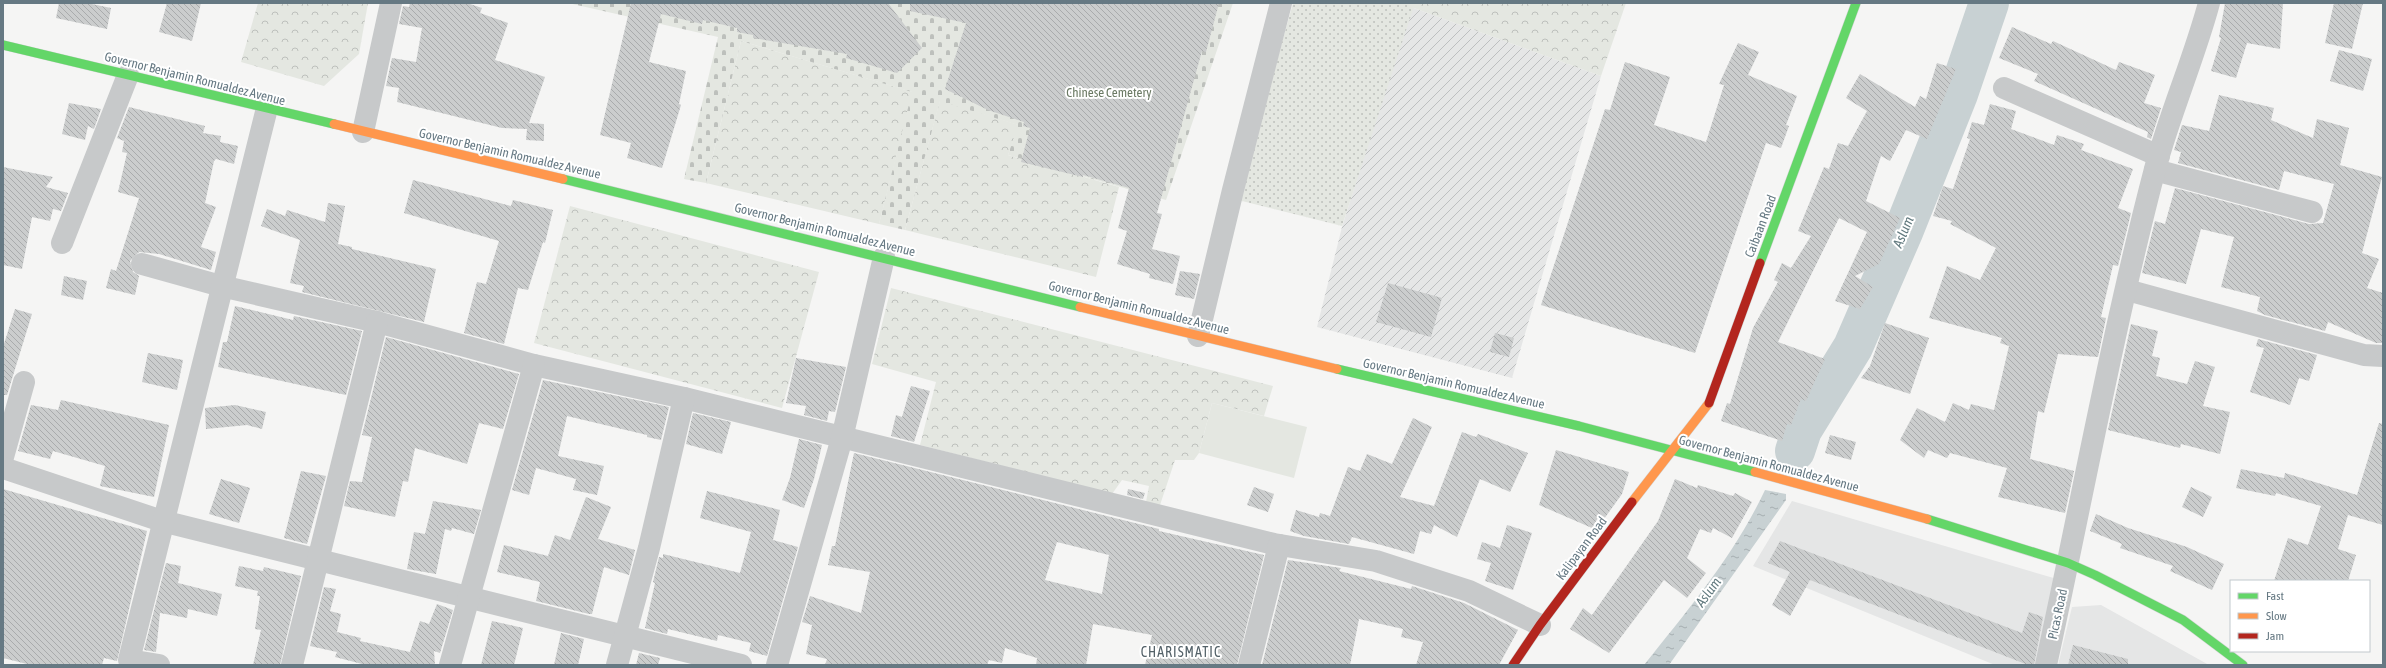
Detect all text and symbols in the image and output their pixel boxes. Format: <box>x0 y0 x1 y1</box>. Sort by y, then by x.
street label: Governor Benjamin Romualdez Avenue <box>103 49 287 108</box>
park label: Chinese Cemetery <box>1066 85 1152 100</box>
street label: Governor Benjamin Romualdez Avenue <box>418 125 602 182</box>
street label: Caibaan Road <box>1742 193 1779 260</box>
street label: Governor Benjamin Romualdez Avenue <box>733 200 917 259</box>
water label: Aslum <box>1889 214 1917 251</box>
street label: Governor Benjamin Romualdez Avenue <box>1047 278 1231 337</box>
street label: Governor Benjamin Romualdez Avenue <box>1362 355 1546 412</box>
street label: Governor Benjamin Romualdez Avenue <box>1677 432 1861 495</box>
street label: Kalipayan Road <box>1553 514 1610 583</box>
water label: Aslum <box>1691 574 1724 611</box>
legend <box>2230 580 2370 652</box>
street label: Picas Road <box>2045 588 2070 641</box>
text: Fast <box>2266 589 2284 603</box>
text: Slow <box>2266 609 2287 623</box>
text: Jam <box>2266 629 2284 643</box>
district label: CHARISMATIC <box>1141 644 1221 660</box>

